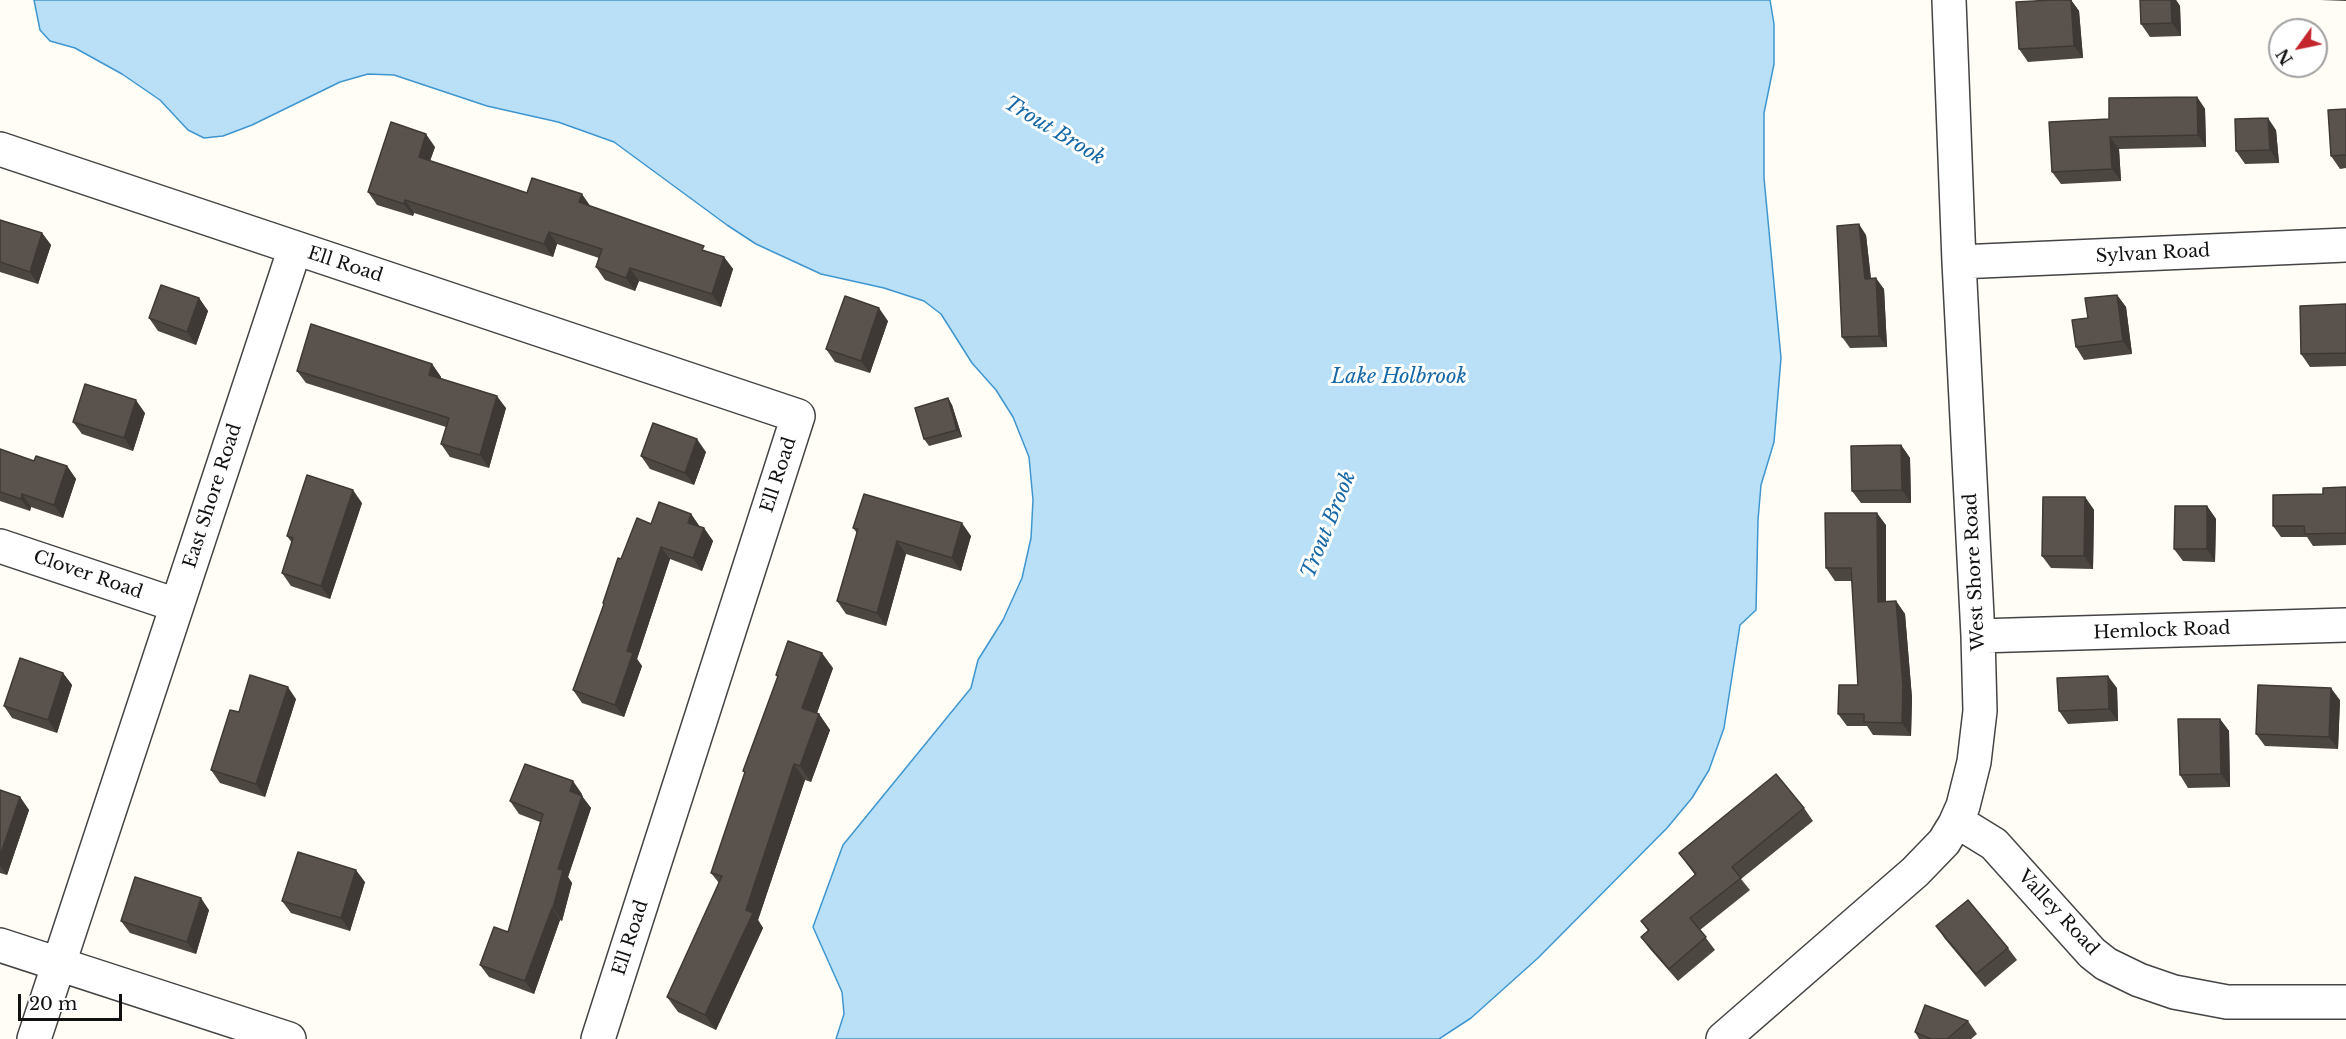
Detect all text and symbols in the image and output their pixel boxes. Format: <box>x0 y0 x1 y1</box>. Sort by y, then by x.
north arrow <box>2268 18 2328 78</box>
text: N <box>2272 45 2297 68</box>
water label: Trout Brook <box>999 92 1109 170</box>
street label: Sylvan Road <box>2095 240 2211 268</box>
street label: Ell Road <box>305 243 385 287</box>
water label: Lake Holbrook <box>1331 365 1467 389</box>
street label: East Shore Road <box>179 421 247 571</box>
street label: Ell Road <box>757 435 801 515</box>
water label: Trout Brook <box>1297 468 1361 582</box>
street label: West Shore Road <box>1960 493 1990 651</box>
street label: Clover Road <box>30 546 146 604</box>
street label: Hemlock Road <box>2093 618 2231 644</box>
street label: Valley Road <box>2013 866 2103 960</box>
street label: Ell Road <box>609 898 653 978</box>
scale bar <box>21 982 124 1020</box>
text: 20 m <box>29 993 77 1015</box>

